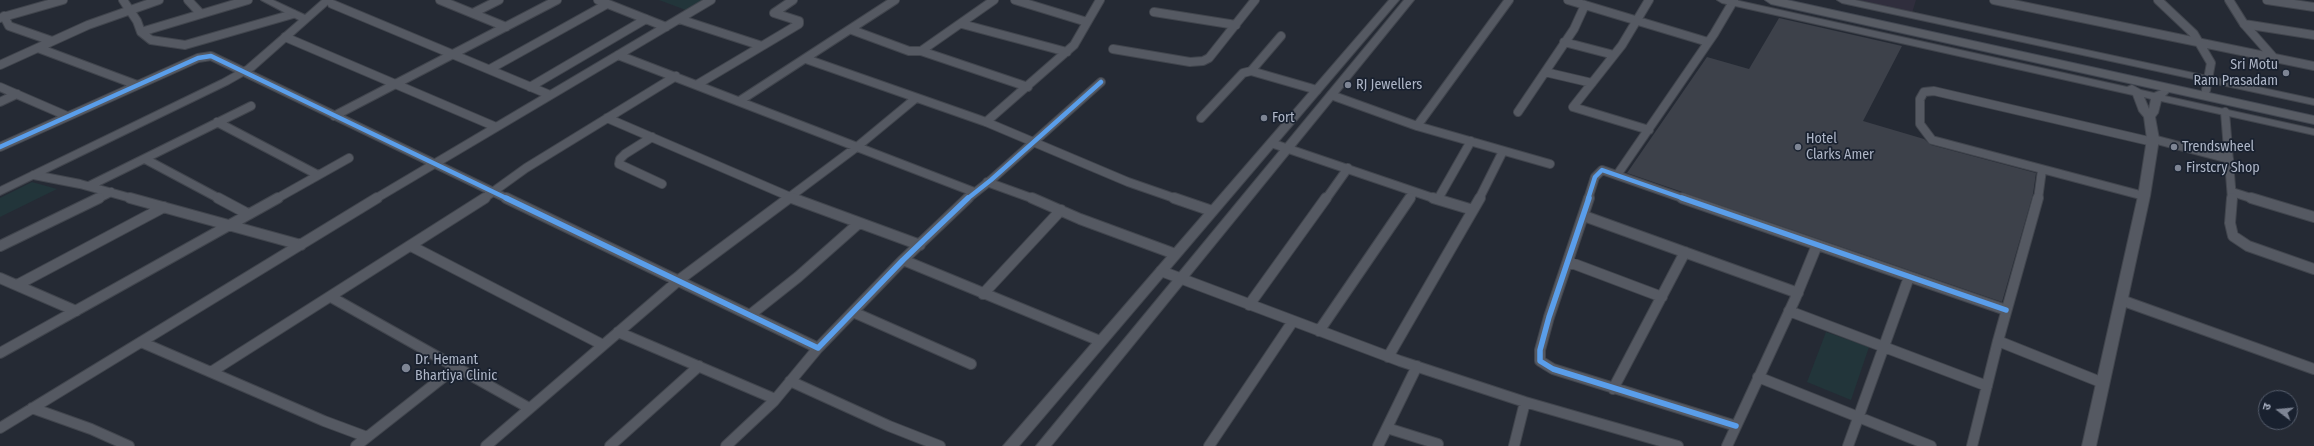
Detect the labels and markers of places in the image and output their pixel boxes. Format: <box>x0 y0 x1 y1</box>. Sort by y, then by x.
place label: Sri Motu Ram Prasadam <box>2193 57 2278 90</box>
marker: Sri Motu Ram Prasadam <box>2281 68 2291 78</box>
place label: RJ Jewellers <box>1356 77 1422 93</box>
marker: RJ Jewellers <box>1343 80 1353 90</box>
place label: Fort <box>1272 110 1294 126</box>
marker: Fort <box>1259 113 1269 123</box>
place label: Hotel Clarks Amer <box>1806 131 1874 164</box>
place label: Trendswheel <box>2182 139 2254 155</box>
marker: Hotel Clarks Amer <box>1793 142 1803 152</box>
marker: Trendswheel <box>2169 142 2179 152</box>
place label: Firstcry Shop <box>2186 160 2260 176</box>
marker: Firstcry Shop <box>2173 163 2183 173</box>
place label: Dr. Hemant Bhartiya Clinic <box>415 352 497 384</box>
marker: Dr. Hemant Bhartiya Clinic <box>400 362 412 374</box>

